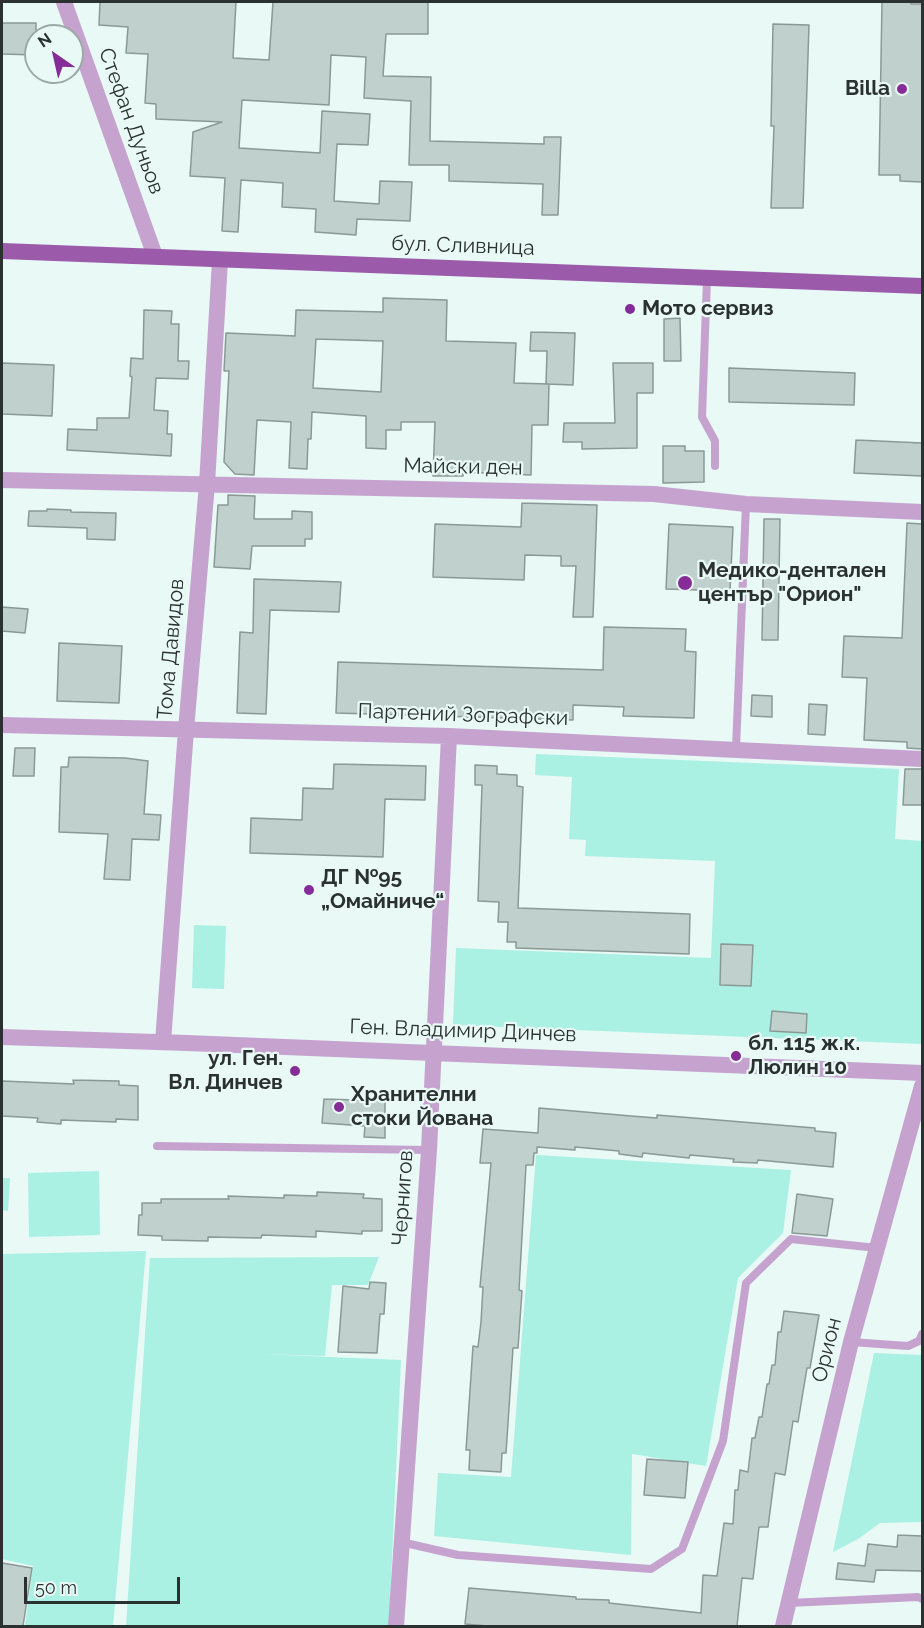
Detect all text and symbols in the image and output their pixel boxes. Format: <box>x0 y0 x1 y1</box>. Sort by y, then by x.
north arrow <box>24 24 84 84</box>
text: N <box>34 29 55 52</box>
street label: Стефан Дуньов <box>93 44 169 198</box>
place label: Billa <box>845 76 890 102</box>
marker: Billa <box>895 82 909 96</box>
street label: бул. Сливница <box>391 231 535 261</box>
place label: Мото сервиз <box>642 296 774 322</box>
marker: Мото сервиз <box>623 302 637 316</box>
street label: Майски ден <box>403 453 523 481</box>
place label: Медико-дентален център "Орион" <box>698 558 886 608</box>
marker: Медико-дентален център "Орион" <box>676 574 694 592</box>
street label: Тома Давидов <box>152 578 190 720</box>
street label: Партений Зографски <box>357 699 569 731</box>
place label: ДГ №95 „Омайниче“ <box>321 865 444 915</box>
marker: ДГ №95 „Омайниче“ <box>302 883 316 897</box>
street label: Ген. Владимир Динчев <box>349 1014 577 1048</box>
place label: бл. 115 ж.к. Люлин 10 <box>748 1031 860 1081</box>
place label: ул. Ген. Вл. Динчев <box>168 1046 283 1096</box>
marker: бл. 115 ж.к. Люлин 10 <box>729 1049 743 1063</box>
marker: ул. Ген. Вл. Динчев <box>288 1064 302 1078</box>
place label: Хранителни стоки Йована <box>351 1082 493 1132</box>
marker: Хранителни стоки Йована <box>332 1100 346 1114</box>
street label: Чернигов <box>387 1149 419 1247</box>
street label: Орион <box>807 1315 847 1385</box>
scale bar <box>27 1565 183 1603</box>
text: 50 m <box>35 1577 77 1598</box>

